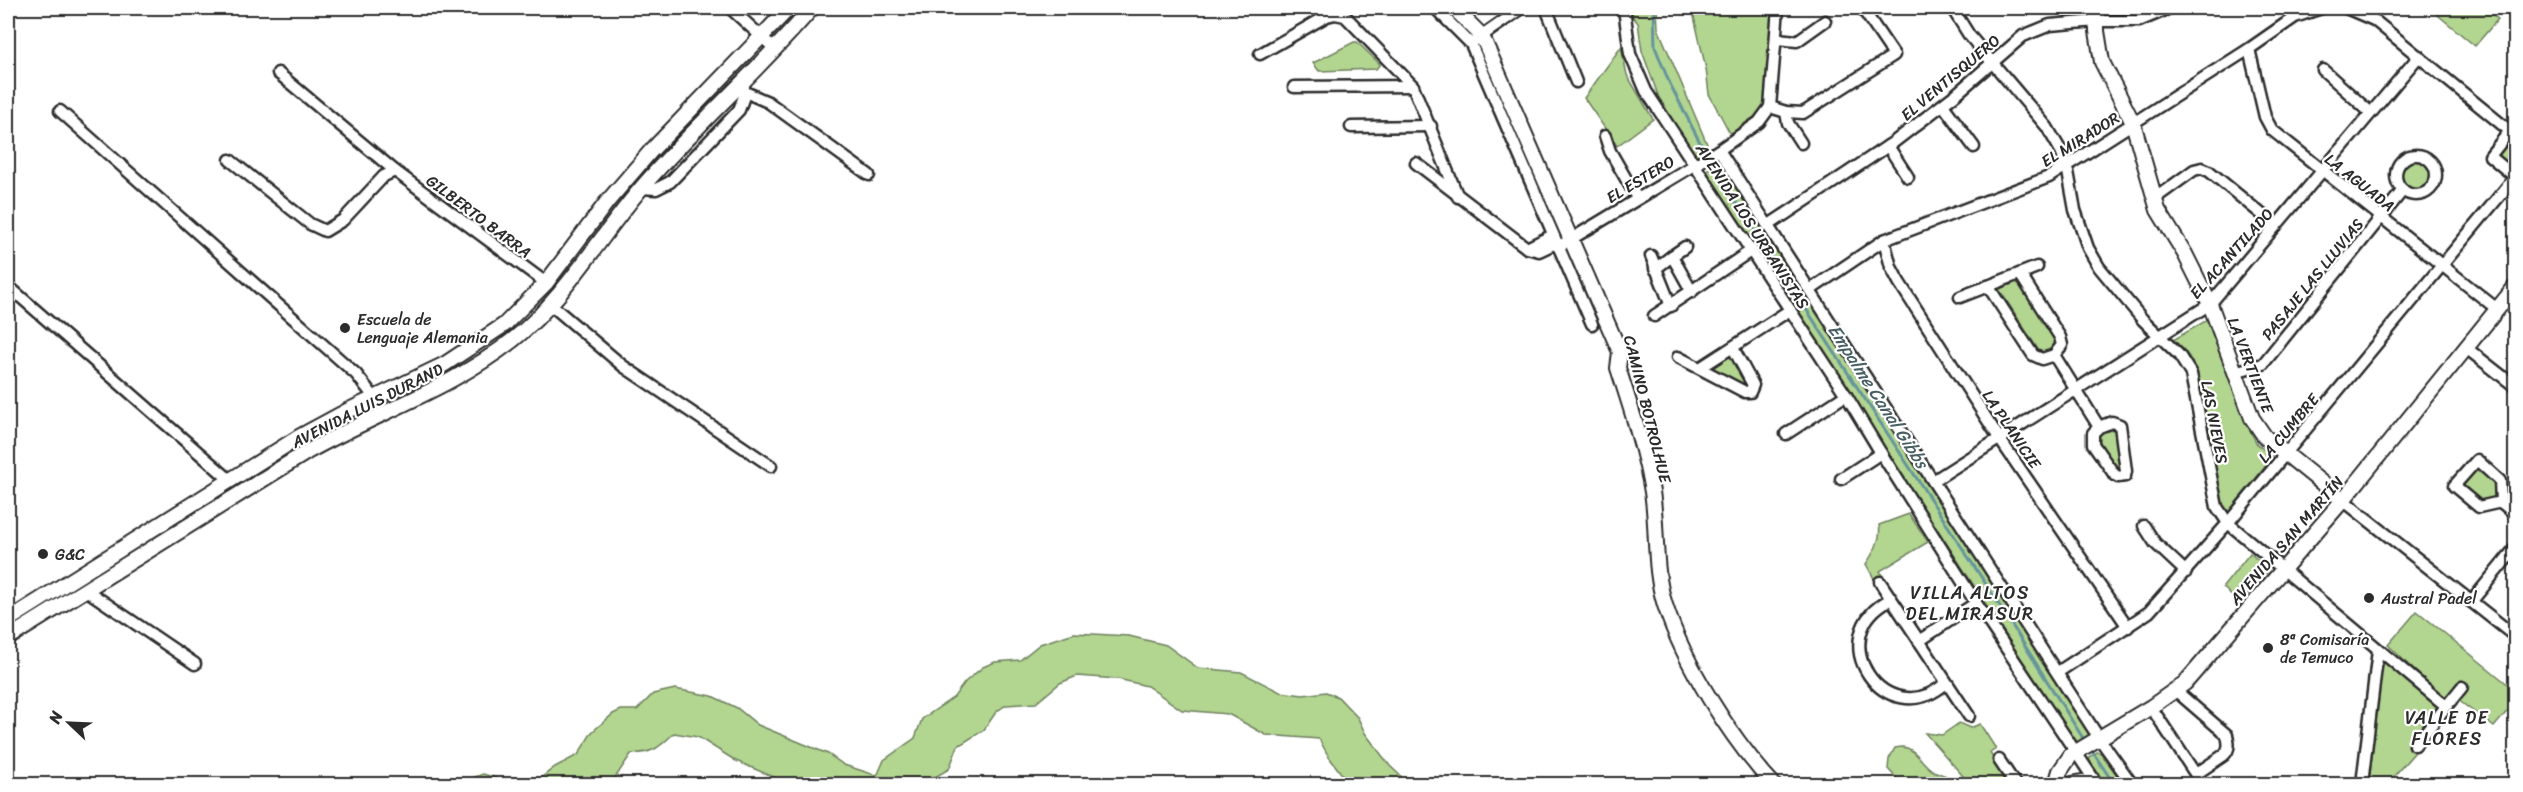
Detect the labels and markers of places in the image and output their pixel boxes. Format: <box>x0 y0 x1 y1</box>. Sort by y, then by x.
place label: Escuela de Lenguaje Alemania <box>357 305 489 352</box>
marker: Escuela de Lenguaje Alemania <box>338 321 352 335</box>
place label: G&C <box>55 540 85 569</box>
marker: G&C <box>36 547 50 561</box>
place label: Austral Padel <box>2380 584 2477 613</box>
marker: Austral Padel <box>2362 591 2376 605</box>
place label: 8ª Comisaría de Temuco <box>2280 625 2369 672</box>
marker: 8ª Comisaría de Temuco <box>2261 641 2275 655</box>

